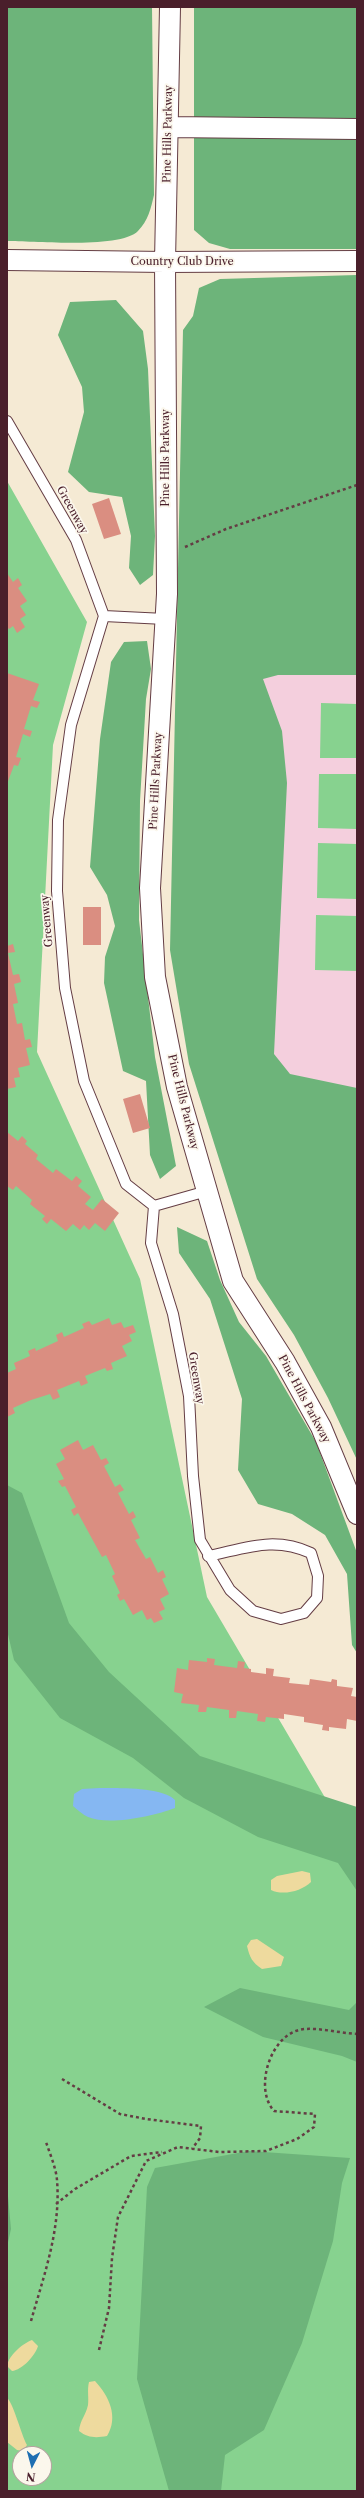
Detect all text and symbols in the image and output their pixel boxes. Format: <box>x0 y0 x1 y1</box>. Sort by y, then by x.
street label: Pine Hills Parkway <box>161 85 175 183</box>
street label: Country Club Drive <box>130 255 234 269</box>
street label: Pine Hills Parkway <box>159 409 173 507</box>
street label: Greenway <box>53 484 91 536</box>
street label: Pine Hills Parkway <box>147 732 165 830</box>
street label: Greenway <box>38 894 56 948</box>
street label: Pine Hills Parkway <box>165 1053 201 1151</box>
street label: Greenway <box>185 1351 207 1405</box>
street label: Pine Hills Parkway <box>275 1353 333 1445</box>
north arrow <box>12 2446 52 2486</box>
text: N <box>25 2469 36 2484</box>

